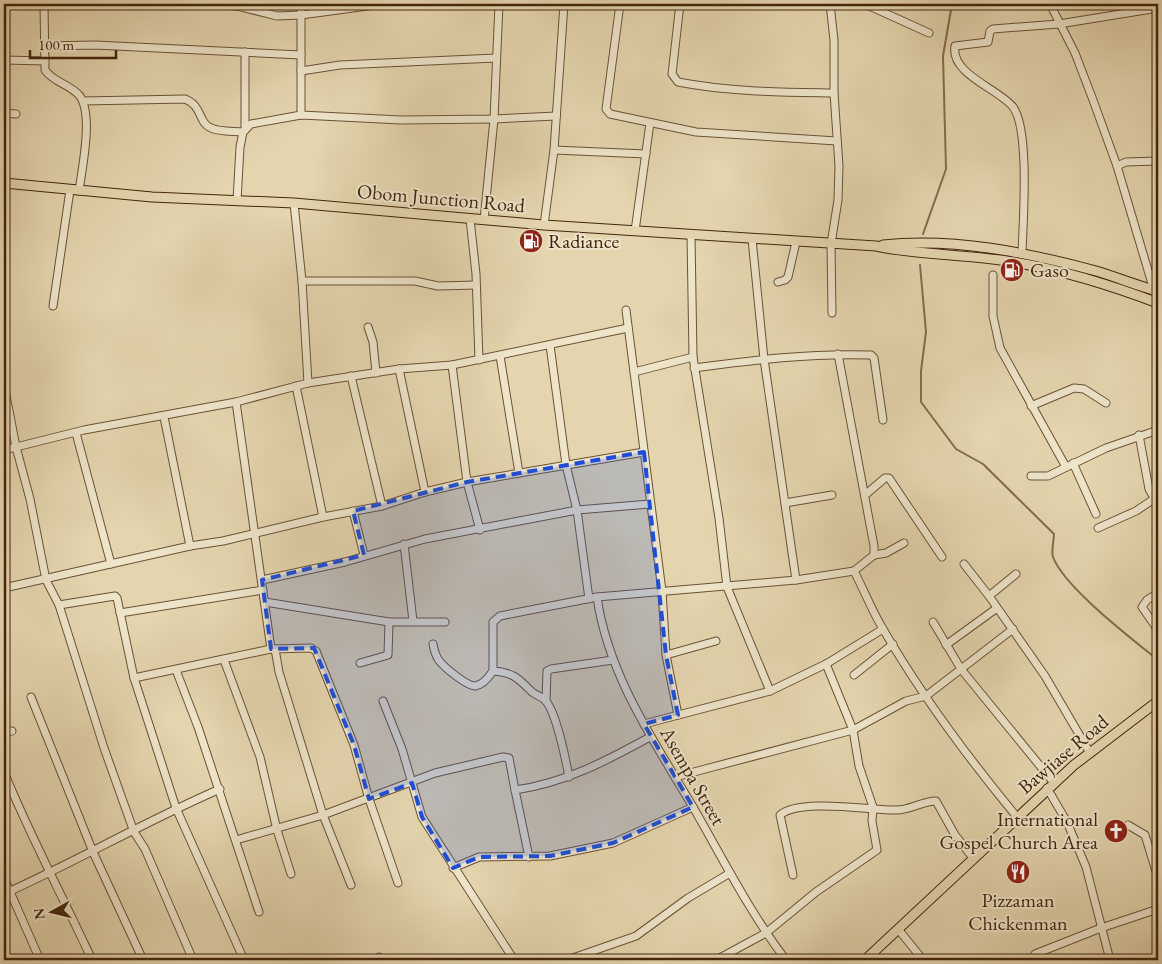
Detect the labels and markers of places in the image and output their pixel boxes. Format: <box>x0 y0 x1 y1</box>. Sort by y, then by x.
fuel station icon: Radiance <box>518 228 544 254</box>
place label: Radiance <box>548 228 620 254</box>
fuel station icon: Gaso <box>999 257 1025 283</box>
place label: Gaso <box>1030 257 1069 283</box>
place label: International Gospel Church Area <box>940 806 1098 855</box>
church icon: International Gospel Church Area <box>1103 818 1129 844</box>
restaurant icon: Pizzaman Chickenman <box>1005 859 1031 885</box>
place label: Pizzaman Chickenman <box>968 887 1068 936</box>

